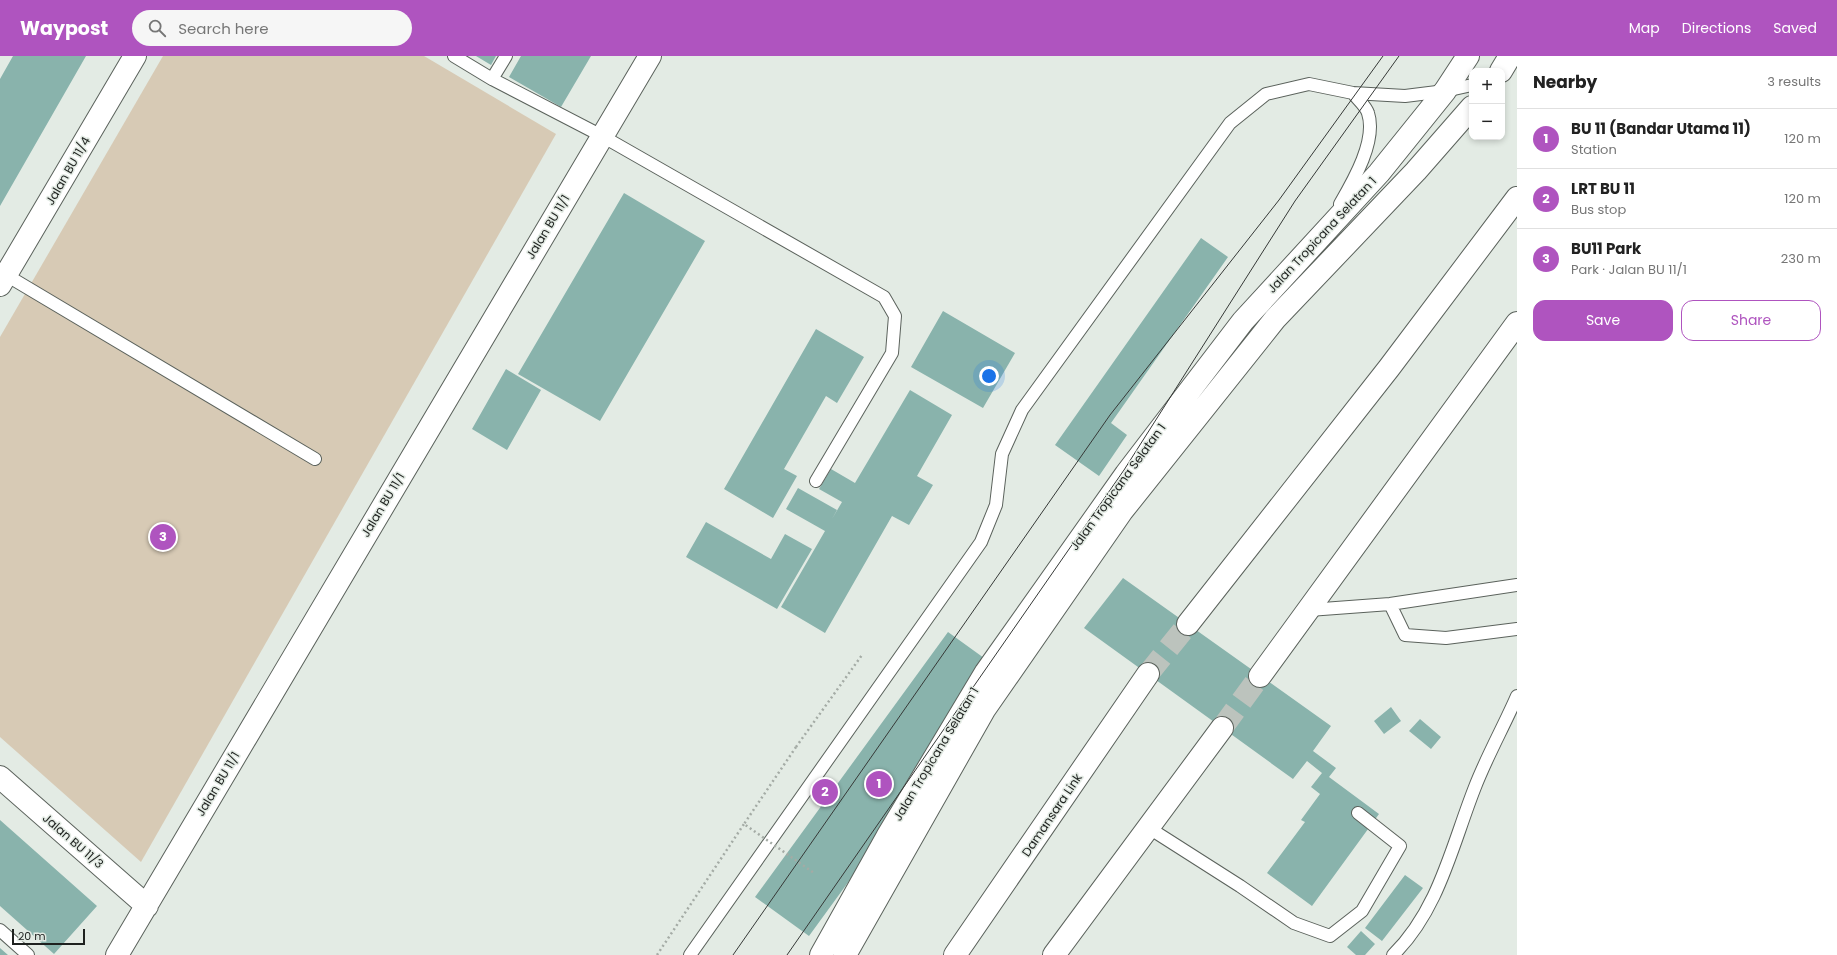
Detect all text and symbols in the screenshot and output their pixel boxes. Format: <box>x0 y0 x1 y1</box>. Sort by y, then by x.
search box <box>132 10 412 46</box>
text: Waypost <box>20 15 108 42</box>
icon: search <box>146 17 168 39</box>
text: Search here <box>178 18 269 39</box>
text: Map <box>1629 18 1660 38</box>
text: Directions <box>1682 18 1751 38</box>
text: Saved <box>1773 18 1817 38</box>
map controls <box>1469 68 1505 140</box>
button: + <box>1469 68 1505 104</box>
text: Nearby <box>1533 70 1597 94</box>
text: 3 results <box>1767 72 1821 91</box>
button: − <box>1469 104 1505 140</box>
text: BU 11 (Bandar Utama 11) <box>1571 118 1751 139</box>
text: 1 <box>1544 129 1548 148</box>
text: 120 m <box>1784 129 1821 148</box>
street label: Jalan BU 11/4 <box>41 133 94 208</box>
text: Station <box>1571 140 1617 159</box>
street label: Jalan Tropicana Selatan 1 <box>1263 173 1380 297</box>
text: LRT BU 11 <box>1571 178 1635 199</box>
text: 2 <box>1542 189 1550 208</box>
text: 120 m <box>1784 189 1821 208</box>
street label: Jalan BU 11/1 <box>522 191 573 262</box>
text: Bus stop <box>1571 200 1626 219</box>
text: BU11 Park <box>1571 238 1641 259</box>
text: 3 <box>1542 249 1550 268</box>
text: 230 m <box>1781 249 1821 268</box>
text: Park · Jalan BU 11/1 <box>1571 260 1687 279</box>
button: Save <box>1533 300 1673 341</box>
button: Share <box>1681 300 1821 341</box>
your location <box>979 366 999 386</box>
street label: Jalan Tropicana Selatan 1 <box>1066 420 1170 554</box>
street label: Jalan BU 11/1 <box>357 469 408 540</box>
pin: 3 <box>150 522 176 552</box>
street label: Jalan Tropicana Selatan 1 <box>889 684 982 824</box>
street label: Jalan BU 11/1 <box>192 748 243 819</box>
pin: 1 <box>866 769 892 799</box>
street label: Damansara Link <box>1017 769 1086 860</box>
pin: 2 <box>812 777 838 807</box>
street label: Jalan BU 11/3 <box>39 809 107 872</box>
scale bar <box>12 927 85 946</box>
text: 20 m <box>18 928 46 944</box>

